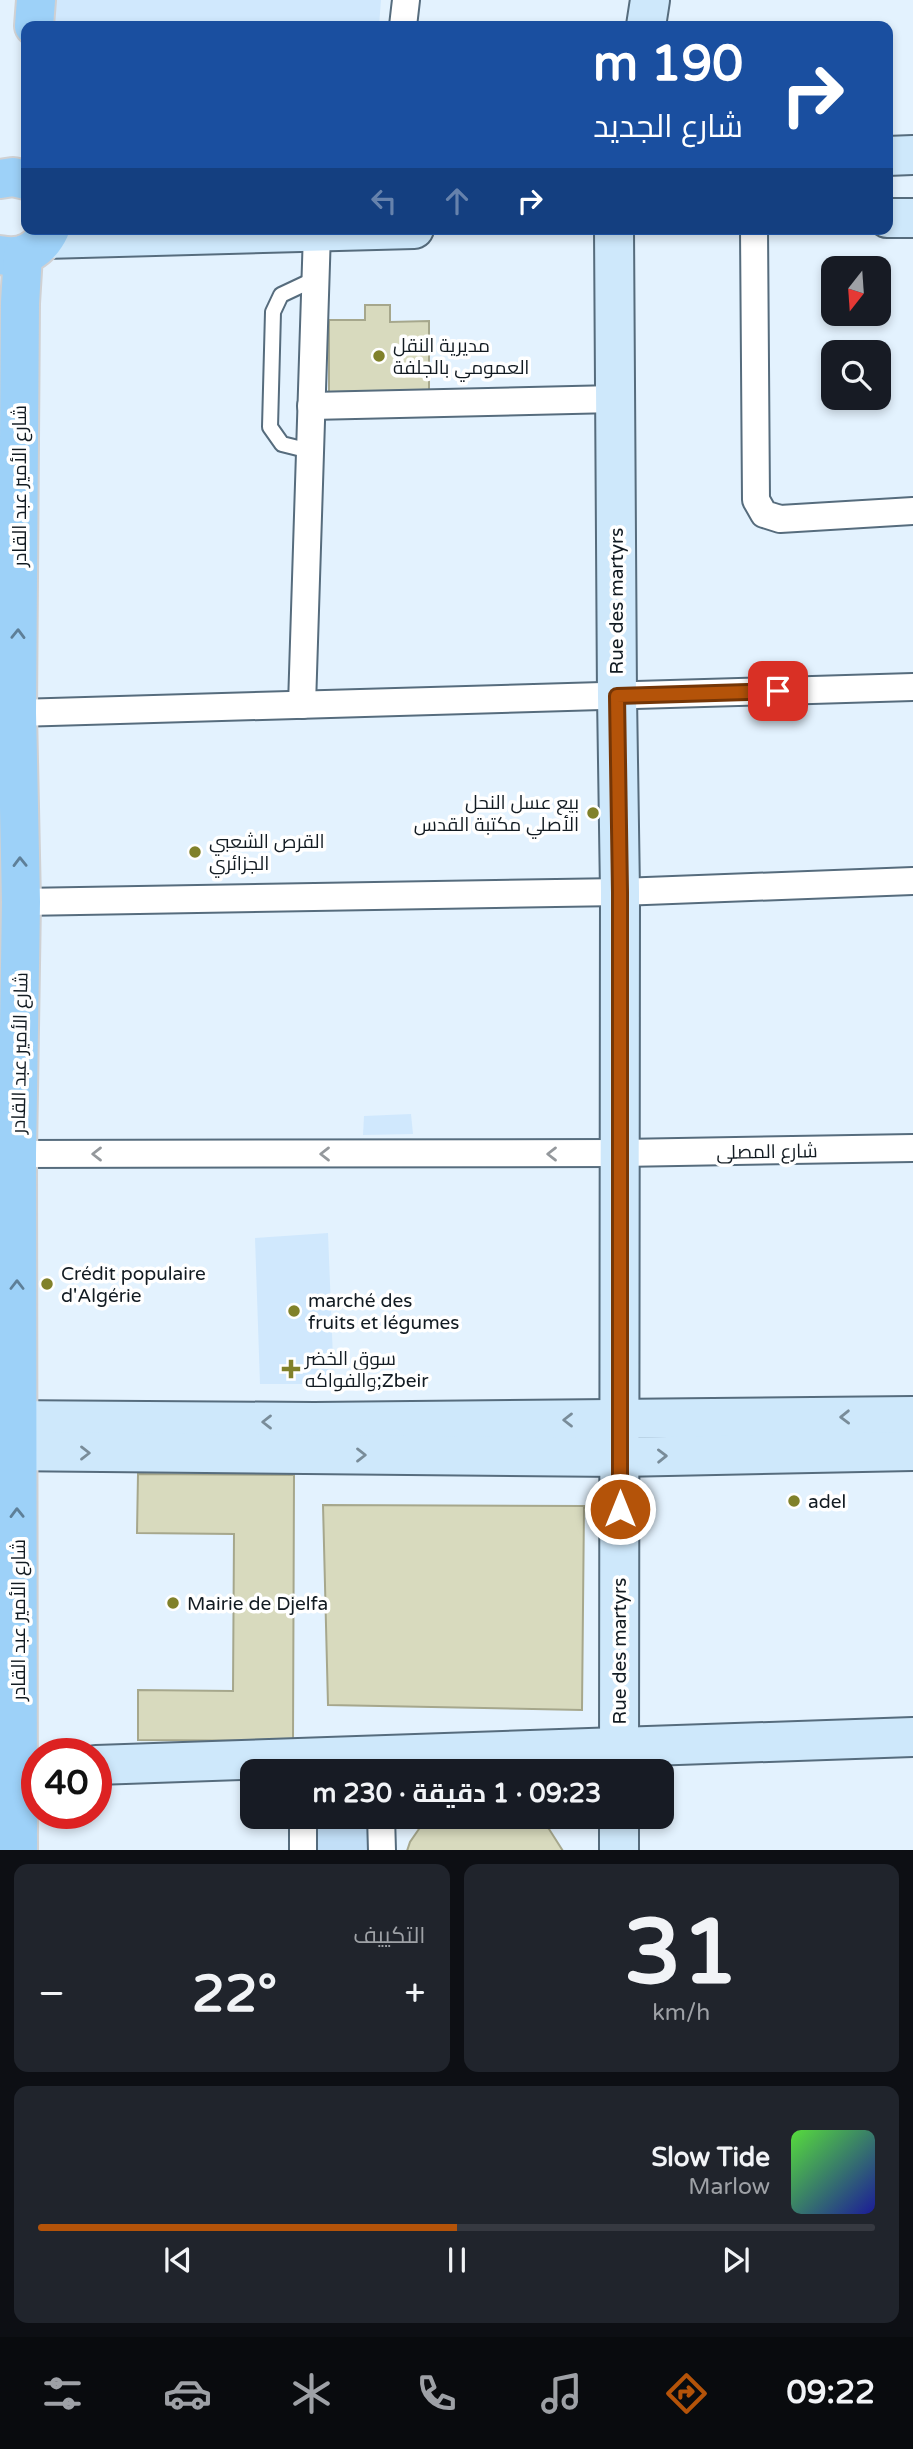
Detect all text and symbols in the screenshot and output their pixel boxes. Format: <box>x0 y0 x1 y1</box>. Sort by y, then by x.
text: 190 m <box>593 35 743 94</box>
icon: right <box>767 49 858 140</box>
text: شارع الجديد <box>593 108 743 146</box>
icon: left <box>365 182 403 220</box>
icon: ahead <box>438 182 476 220</box>
icon: right <box>511 182 549 220</box>
north arrow <box>821 256 891 326</box>
map controls <box>821 256 891 410</box>
place label: مديرية النقل العمومي بالجلفة <box>393 335 529 382</box>
button: search <box>821 340 891 410</box>
marker: مديرية النقل العمومي بالجلفة <box>371 348 387 364</box>
street label: شارع الأمير عبد القادر <box>9 405 33 568</box>
street label: Rue des martyrs <box>606 528 628 674</box>
one-way arrow <box>10 629 26 639</box>
pin <box>748 661 808 721</box>
icon: arrive <box>759 672 797 710</box>
place label: بيع عسل النحل الأصلي مكتبة القدس <box>414 792 579 839</box>
marker: بيع عسل النحل الأصلي مكتبة القدس <box>585 805 601 821</box>
place label: القرص الشعبي الجزائري <box>209 831 325 878</box>
marker: القرص الشعبي الجزائري <box>187 844 203 860</box>
one-way arrow <box>12 856 27 867</box>
street label: شارع الأمير عبد القادر <box>8 972 34 1135</box>
street label: شارع المصلى <box>716 1140 818 1166</box>
one-way arrow <box>92 1146 102 1162</box>
one-way arrow <box>319 1146 330 1162</box>
one-way arrow <box>547 1146 558 1161</box>
place label: Crédit populaire d'Algérie <box>61 1263 206 1307</box>
marker: Crédit populaire d'Algérie <box>39 1276 55 1292</box>
one-way arrow <box>9 1280 25 1290</box>
place label: marché des fruits et légumes <box>308 1290 459 1334</box>
marker: marché des fruits et légumes <box>286 1303 302 1319</box>
place label: سوق الخضر والفواكه;Zbeir <box>304 1348 429 1392</box>
marker: سوق الخضر والفواكه;Zbeir <box>283 1361 299 1377</box>
one-way arrow <box>839 1409 850 1424</box>
one-way arrow <box>563 1412 573 1428</box>
one-way arrow <box>262 1414 272 1430</box>
one-way arrow <box>80 1445 91 1461</box>
one-way arrow <box>357 1447 367 1463</box>
one-way arrow <box>658 1448 668 1464</box>
position arrow <box>583 1472 657 1546</box>
place label: adel <box>808 1491 846 1513</box>
marker: adel <box>786 1493 802 1509</box>
one-way arrow <box>10 1507 25 1518</box>
street label: شارع الأمير عبد القادر <box>8 1539 32 1702</box>
street label: Rue des martyrs <box>609 1578 631 1724</box>
place label: Mairie de Djelfa <box>187 1593 328 1615</box>
marker: Mairie de Djelfa <box>165 1595 181 1611</box>
speed limit sign: 40 <box>21 1738 112 1829</box>
text: 09:23 · 1 دقيقة · 230 m <box>313 1778 601 1809</box>
text: 31 <box>624 1898 738 2008</box>
text: التكييف <box>353 1922 426 1950</box>
text: 22° <box>192 1963 277 2026</box>
text: − <box>38 1971 65 2017</box>
text: + <box>404 1971 425 2017</box>
text: km/h <box>652 1999 710 2027</box>
text: Slow Tide <box>652 2142 770 2173</box>
text: Marlow <box>688 2173 770 2201</box>
icon: previous <box>159 2241 197 2279</box>
icon: pause <box>438 2241 476 2279</box>
icon: next <box>717 2241 755 2279</box>
icon: filters <box>38 2369 87 2418</box>
icon: car <box>163 2369 212 2418</box>
icon: climate <box>287 2369 336 2418</box>
icon: phone <box>412 2369 461 2418</box>
icon: music <box>537 2369 586 2418</box>
icon: directions <box>662 2369 711 2418</box>
text: 09:22 <box>786 2374 875 2412</box>

